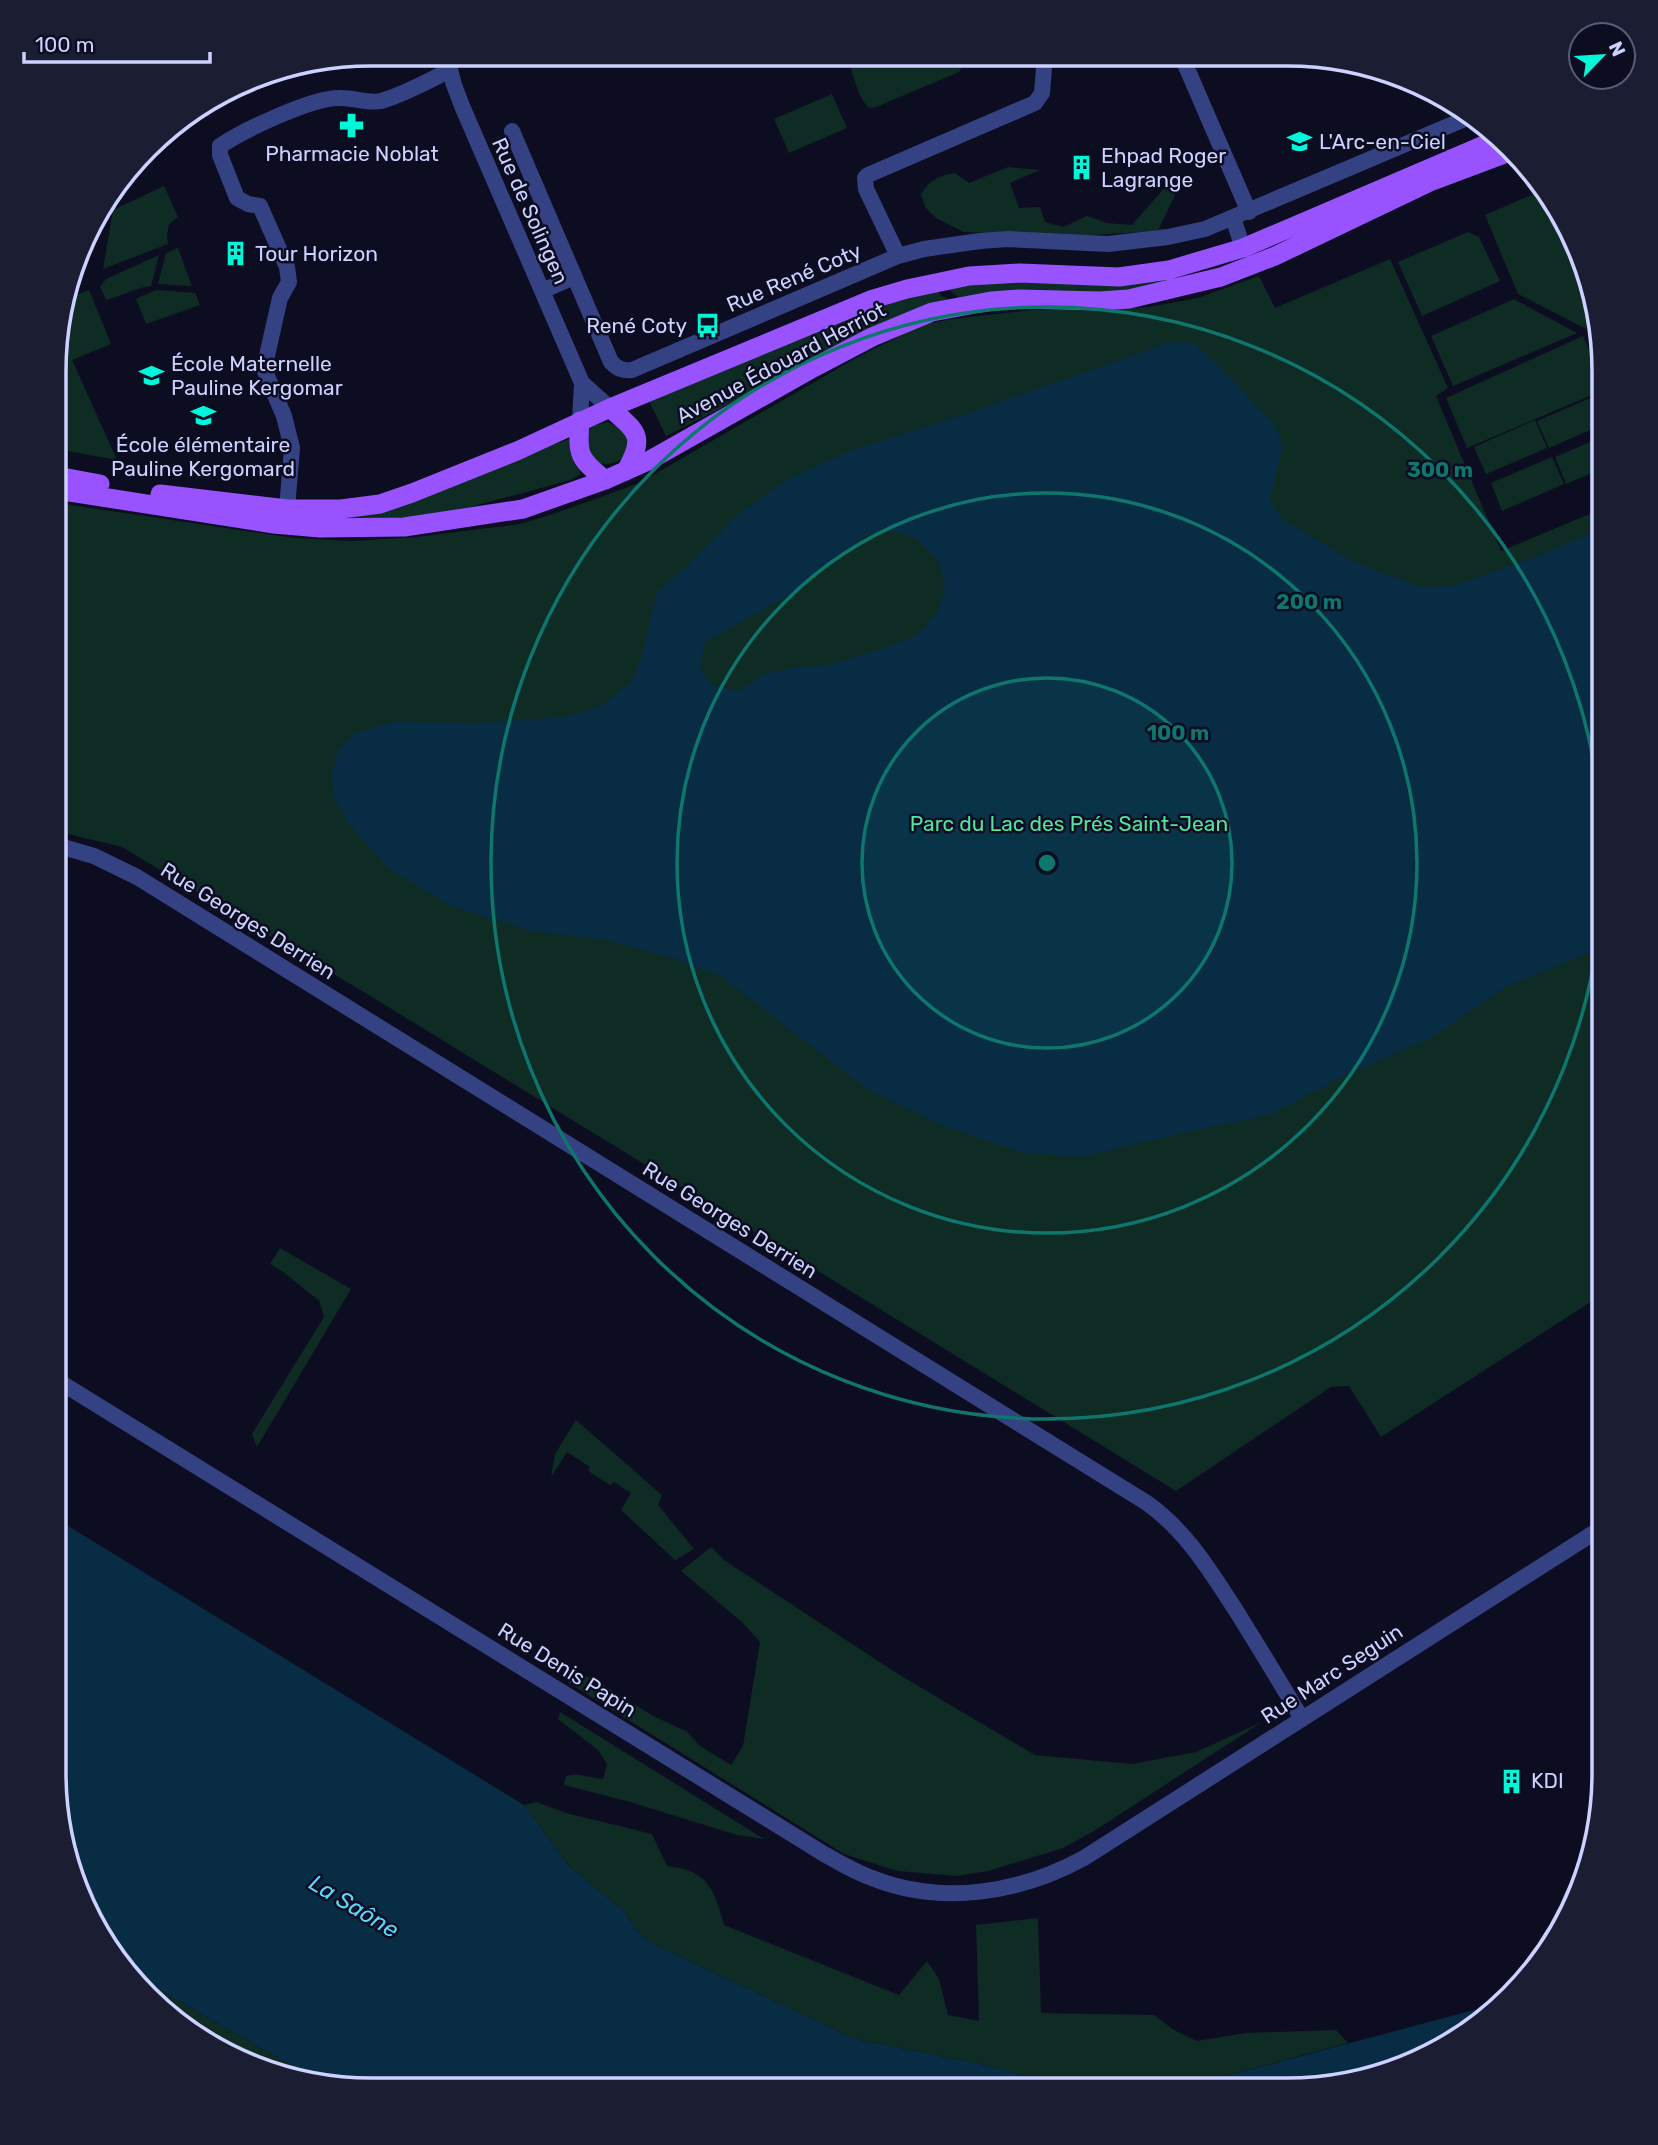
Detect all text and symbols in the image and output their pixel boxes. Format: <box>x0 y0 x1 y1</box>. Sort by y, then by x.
scale bar <box>24 21 210 65</box>
north arrow <box>1567 21 1637 91</box>
text: 100 m <box>35 32 94 57</box>
text: N <box>1604 38 1630 60</box>
pharmacy icon: Pharmacie Noblat <box>338 111 366 139</box>
school or university icon: L'Arc-en-Ciel <box>1285 128 1313 156</box>
place label: L'Arc-en-Ciel <box>1319 129 1446 154</box>
street label: Rue de Solingen <box>487 134 574 288</box>
place label: Pharmacie Noblat <box>265 141 439 166</box>
place label: Ehpad Roger Lagrange <box>1101 143 1226 192</box>
building icon: Ehpad Roger Lagrange <box>1067 154 1095 182</box>
street label: Rue René Coty <box>723 238 865 317</box>
building icon: Tour Horizon <box>221 240 249 268</box>
place label: Tour Horizon <box>255 241 378 266</box>
street label: Avenue Édouard Herriot <box>672 297 890 428</box>
bus stop icon: René Coty <box>693 312 721 340</box>
place label: René Coty <box>586 313 687 338</box>
place label: École Maternelle Pauline Kergomar <box>171 351 343 400</box>
school or university icon: École Maternelle Pauline Kergomar <box>137 362 165 390</box>
school or university icon: École élémentaire Pauline Kergomard <box>189 402 217 430</box>
place label: École élémentaire Pauline Kergomard <box>111 432 295 481</box>
text: 300 m <box>1407 457 1473 482</box>
text: 200 m <box>1276 589 1342 614</box>
text: 100 m <box>1147 720 1209 745</box>
park label: Parc du Lac des Prés Saint-Jean <box>910 811 1228 836</box>
centre of rings <box>1035 851 1059 875</box>
street label: Rue Georges Derrien <box>156 857 340 984</box>
street label: Rue Georges Derrien <box>638 1156 822 1283</box>
street label: Rue Denis Papin <box>493 1617 641 1722</box>
street label: Rue Marc Seguin <box>1256 1618 1407 1729</box>
building icon: KDI <box>1497 1767 1525 1795</box>
place label: KDI <box>1531 1768 1564 1793</box>
water label: La Saône <box>304 1868 404 1944</box>

